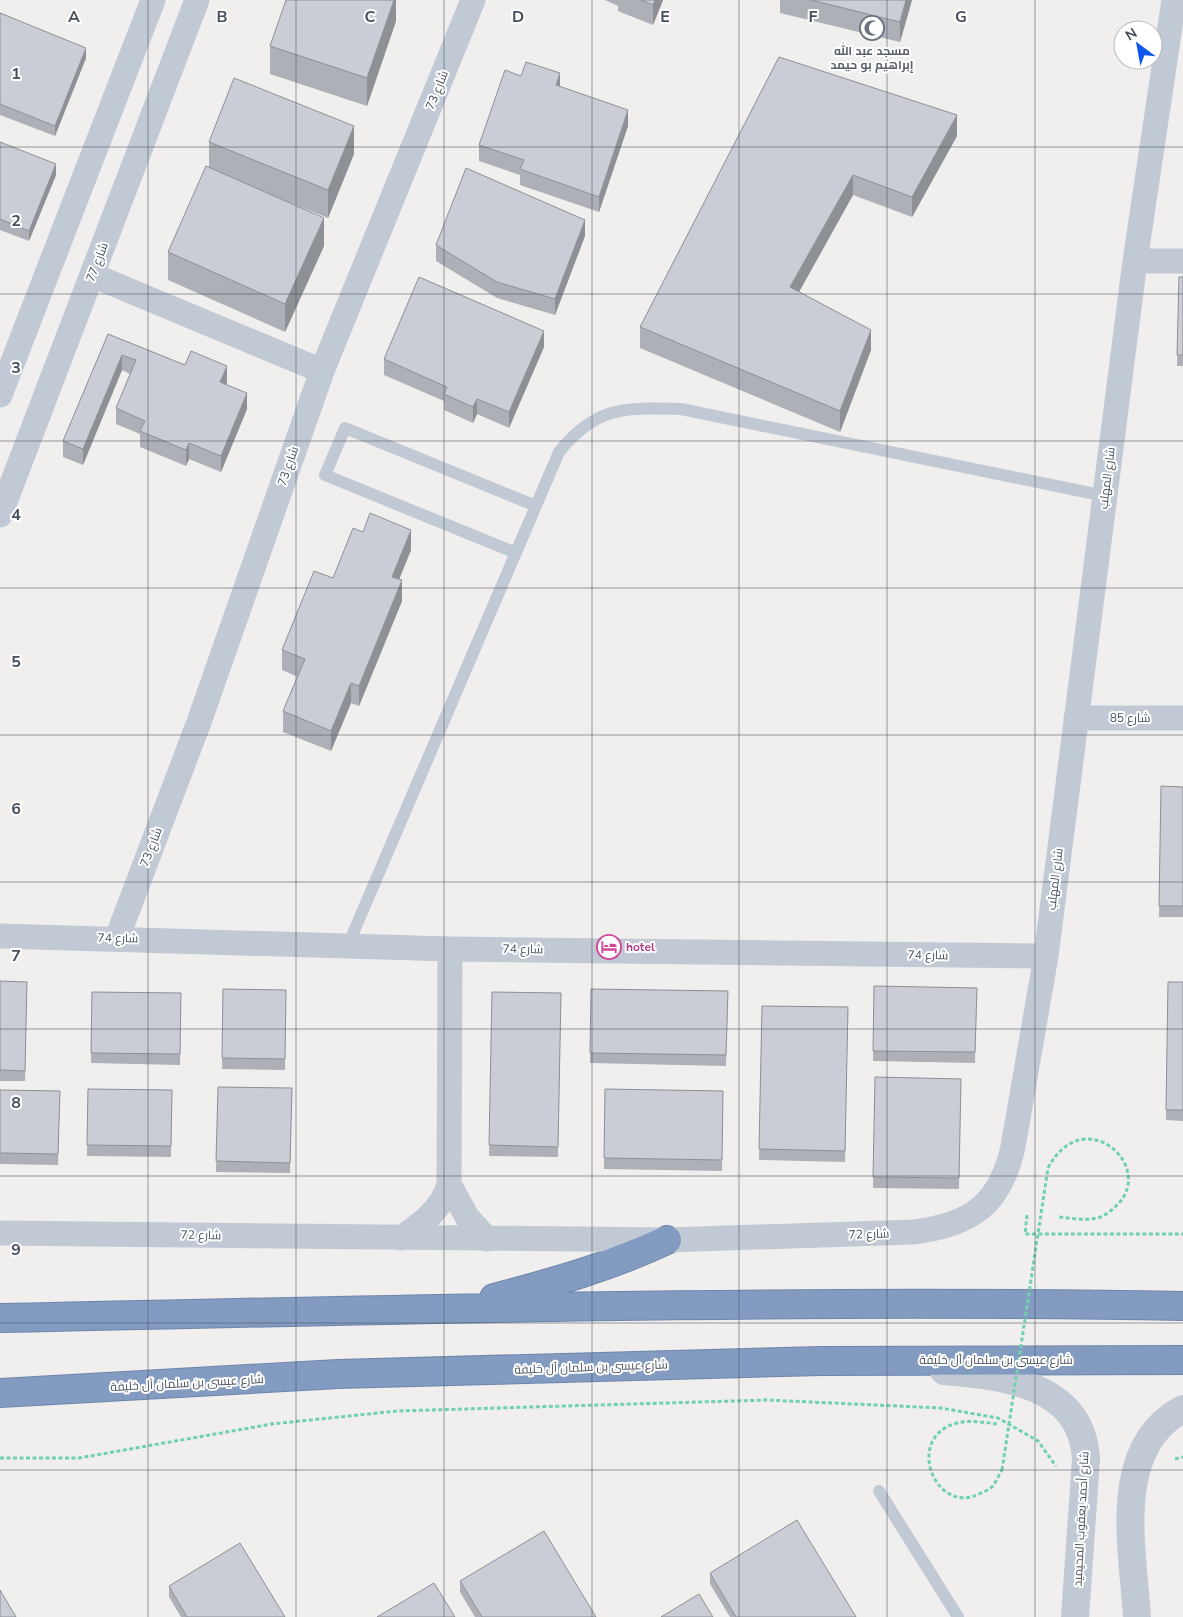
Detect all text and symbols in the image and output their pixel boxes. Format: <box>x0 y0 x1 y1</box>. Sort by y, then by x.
text: A <box>68 6 80 28</box>
text: B <box>216 6 228 28</box>
text: C <box>365 6 376 28</box>
text: D <box>512 6 524 28</box>
text: E <box>660 6 670 28</box>
text: F <box>809 6 818 28</box>
text: G <box>955 6 967 28</box>
mosque icon: مسجد عبد الله إبراهيم بو حيمد <box>859 15 885 41</box>
north arrow <box>1113 20 1163 70</box>
text: N <box>1122 24 1141 45</box>
place label: مسجد عبد الله إبراهيم بو حيمد <box>830 42 914 73</box>
text: 1 <box>11 63 21 85</box>
street label: شارع 73 <box>422 68 452 112</box>
text: 2 <box>11 210 21 232</box>
street label: شارع 77 <box>82 240 112 284</box>
text: 3 <box>11 357 21 379</box>
street label: شارع 73 <box>274 444 302 488</box>
street label: شارع المهلب <box>1095 446 1119 510</box>
text: 4 <box>11 504 21 526</box>
text: 5 <box>11 651 21 673</box>
street label: شارع 85 <box>1110 710 1150 726</box>
text: 6 <box>11 798 21 820</box>
street label: شارع 73 <box>136 825 166 869</box>
street label: شارع المهلب <box>1043 847 1067 911</box>
street label: شارع 74 <box>97 930 139 946</box>
hotel icon: hotel <box>596 934 622 960</box>
place label: hotel <box>626 939 655 955</box>
street label: شارع 74 <box>502 941 544 957</box>
text: 7 <box>11 945 21 967</box>
street label: شارع 74 <box>907 947 949 963</box>
text: 8 <box>11 1092 21 1114</box>
street label: شارع 72 <box>848 1225 890 1243</box>
street label: شارع 72 <box>180 1227 222 1243</box>
text: 9 <box>11 1239 21 1261</box>
street label: شارع عيسى بن سلمان آل خليفة <box>919 1352 1073 1368</box>
street label: شارع عيسى بن سلمان آل خليفة <box>514 1356 668 1378</box>
street label: شارع عيسى بن سلمان آل خليفة <box>110 1371 264 1395</box>
street label: شارع أحمد يعقوب المحيميد <box>1069 1451 1093 1587</box>

